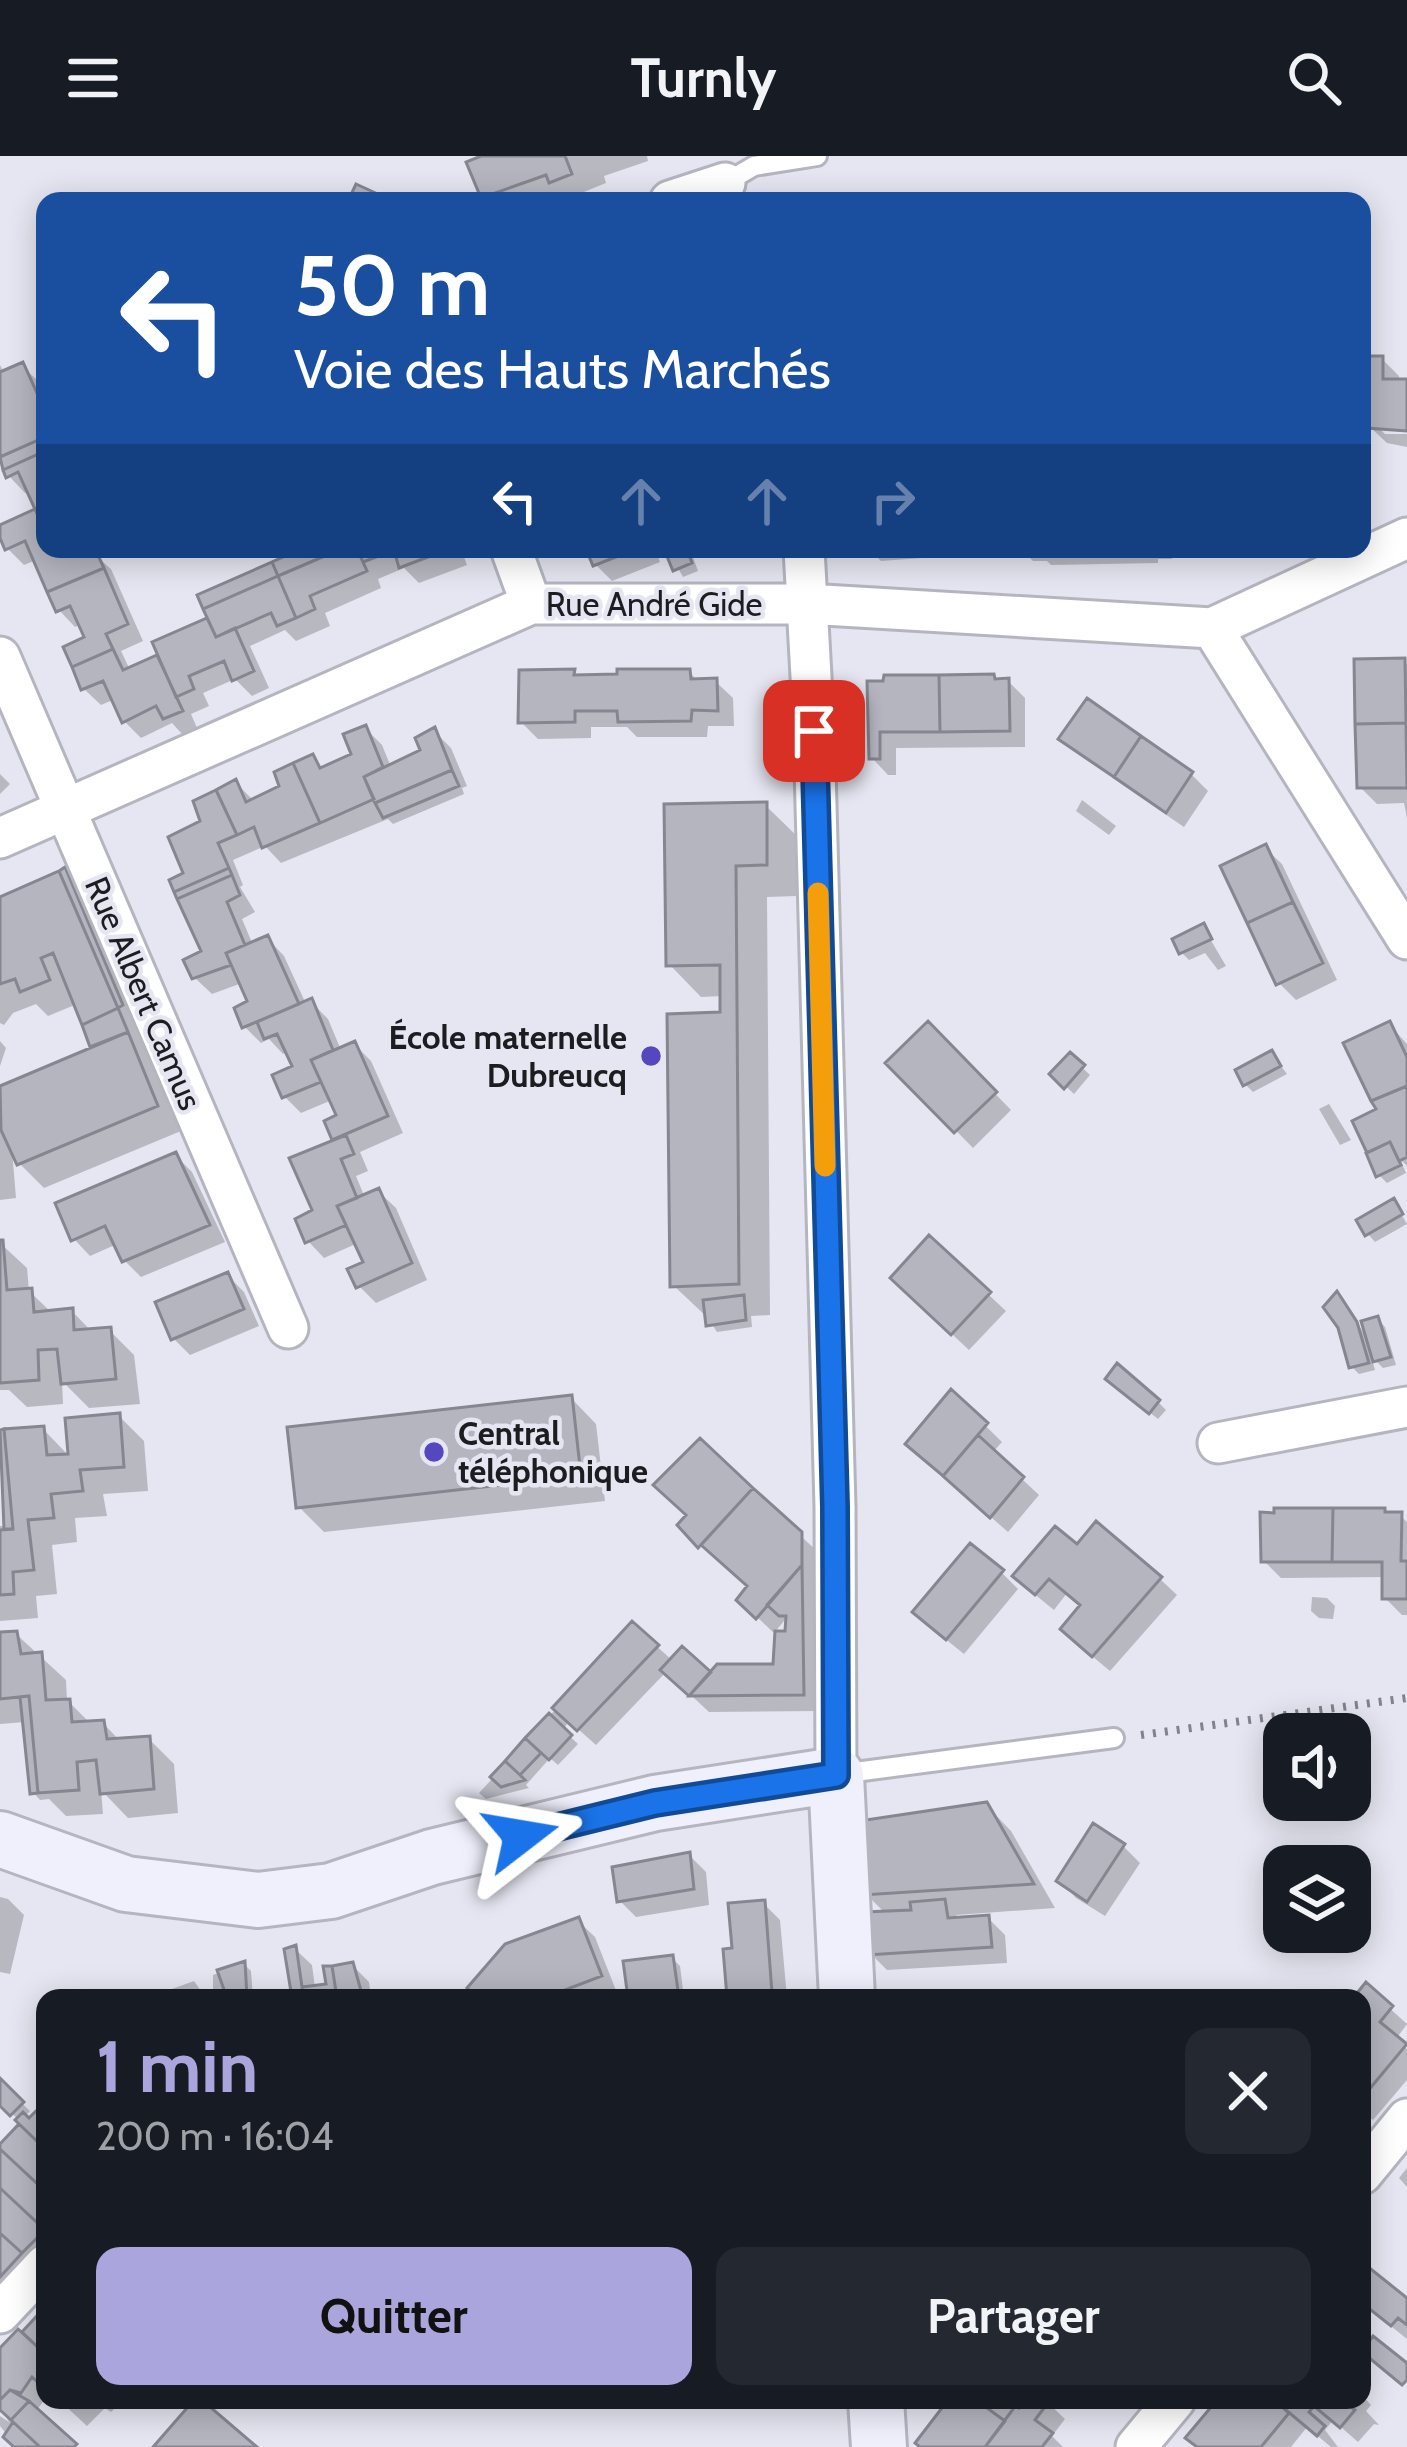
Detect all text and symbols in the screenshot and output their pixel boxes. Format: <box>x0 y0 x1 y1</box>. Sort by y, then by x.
icon: menu <box>60 45 126 111</box>
text: Turnly <box>631 45 776 111</box>
icon: search <box>1281 45 1347 111</box>
text: 50 m <box>294 234 490 336</box>
icon: left <box>96 240 252 396</box>
text: Voie des Hauts Marchés <box>294 336 831 402</box>
icon: left <box>482 468 548 534</box>
icon: ahead <box>608 468 674 534</box>
icon: ahead <box>734 468 800 534</box>
icon: right <box>860 468 926 534</box>
street label: Rue André Gide <box>546 584 762 624</box>
pin <box>763 680 865 782</box>
icon: arrive <box>781 698 847 764</box>
street label: Rue Albert Camus <box>77 870 211 1116</box>
place label: École maternelle Dubreucq <box>388 1017 627 1095</box>
marker: École maternelle Dubreucq <box>638 1043 664 1069</box>
place label: Central téléphonique <box>458 1413 648 1491</box>
marker: Central téléphonique <box>421 1439 447 1465</box>
map controls <box>1263 1713 1371 1953</box>
button: sound <box>1263 1713 1371 1821</box>
position arrow <box>458 1773 584 1899</box>
button: layers <box>1263 1845 1371 1953</box>
text: 1 min <box>96 2023 258 2110</box>
button: close <box>1185 2028 1311 2154</box>
text: 200 m · 16:04 <box>96 2112 333 2160</box>
button: Quitter <box>96 2247 692 2385</box>
button: Partager <box>716 2247 1311 2385</box>

